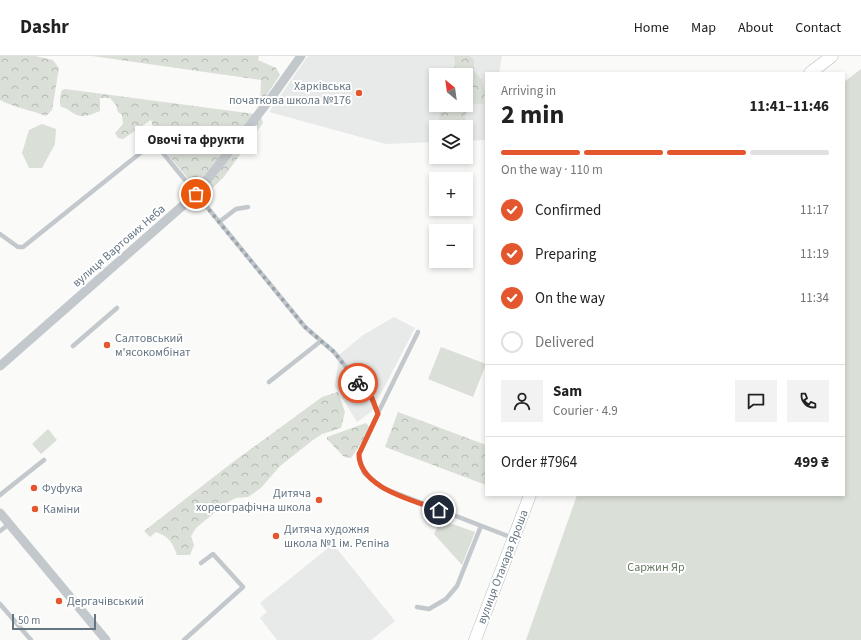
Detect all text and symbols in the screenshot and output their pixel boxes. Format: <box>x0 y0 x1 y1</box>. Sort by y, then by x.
text: Dashr <box>20 14 69 41</box>
text: Home <box>634 18 669 38</box>
text: Map <box>691 18 716 38</box>
text: About <box>738 18 773 38</box>
text: Contact <box>795 18 841 38</box>
north arrow <box>429 68 473 112</box>
map controls <box>429 68 473 268</box>
place label: Харківська початкова школа №176 <box>229 78 351 109</box>
text: Arriving in <box>501 82 556 100</box>
marker: Харківська початкова школа №176 <box>354 88 364 98</box>
text: 2 min <box>501 96 564 133</box>
text: 11:41–11:46 <box>749 96 829 117</box>
button: layers <box>429 120 473 164</box>
callout: Овочі та фрукти <box>135 126 257 154</box>
text: Овочі та фрукти <box>148 131 244 149</box>
text: On the way · 110 m <box>501 161 603 179</box>
button: + <box>429 172 473 216</box>
pin <box>179 177 213 211</box>
icon: bag <box>185 183 207 205</box>
icon: check <box>501 199 523 221</box>
text: Confirmed <box>535 200 601 221</box>
street label: вулиця Вартових Неба <box>69 201 169 291</box>
text: 11:17 <box>800 201 829 219</box>
button: − <box>429 224 473 268</box>
icon: check <box>501 243 523 265</box>
text: Preparing <box>535 244 596 265</box>
text: 11:19 <box>800 245 829 263</box>
icon: check <box>501 287 523 309</box>
text: On the way <box>535 288 605 309</box>
text: 11:34 <box>800 289 829 307</box>
place label: Салтовський м'ясокомбінат <box>115 330 191 361</box>
text: Delivered <box>535 332 594 353</box>
marker: Салтовський м'ясокомбінат <box>102 340 112 350</box>
courier <box>338 363 378 403</box>
icon: bike <box>347 372 369 394</box>
button: person <box>501 380 543 422</box>
button: chat <box>735 380 777 422</box>
button: phone <box>787 380 829 422</box>
text: Sam <box>553 381 582 402</box>
text: Courier · 4.9 <box>553 402 618 420</box>
text: Order #7964 <box>501 452 577 473</box>
text: 499 ₴ <box>794 452 829 473</box>
place label: Фуфука <box>42 480 83 497</box>
marker: Фуфука <box>29 483 39 493</box>
place label: Дитяча хореографічна школа <box>196 485 311 516</box>
pin <box>422 493 456 527</box>
marker: Дитяча хореографічна школа <box>314 495 324 505</box>
icon: home <box>428 499 450 521</box>
place label: Каміни <box>43 501 80 518</box>
marker: Каміни <box>30 504 40 514</box>
street label: вулиця Отакара Яроша <box>473 507 533 627</box>
place label: Дитяча художня школа №1 ім. Рєпіна <box>284 521 389 552</box>
marker: Дитяча художня школа №1 ім. Рєпіна <box>271 531 281 541</box>
park label: Саржин Яр <box>627 559 685 576</box>
place label: Дергачівський <box>67 593 144 610</box>
marker: Дергачівський <box>54 596 64 606</box>
scale bar <box>12 612 96 631</box>
text: 50 m <box>18 613 40 628</box>

